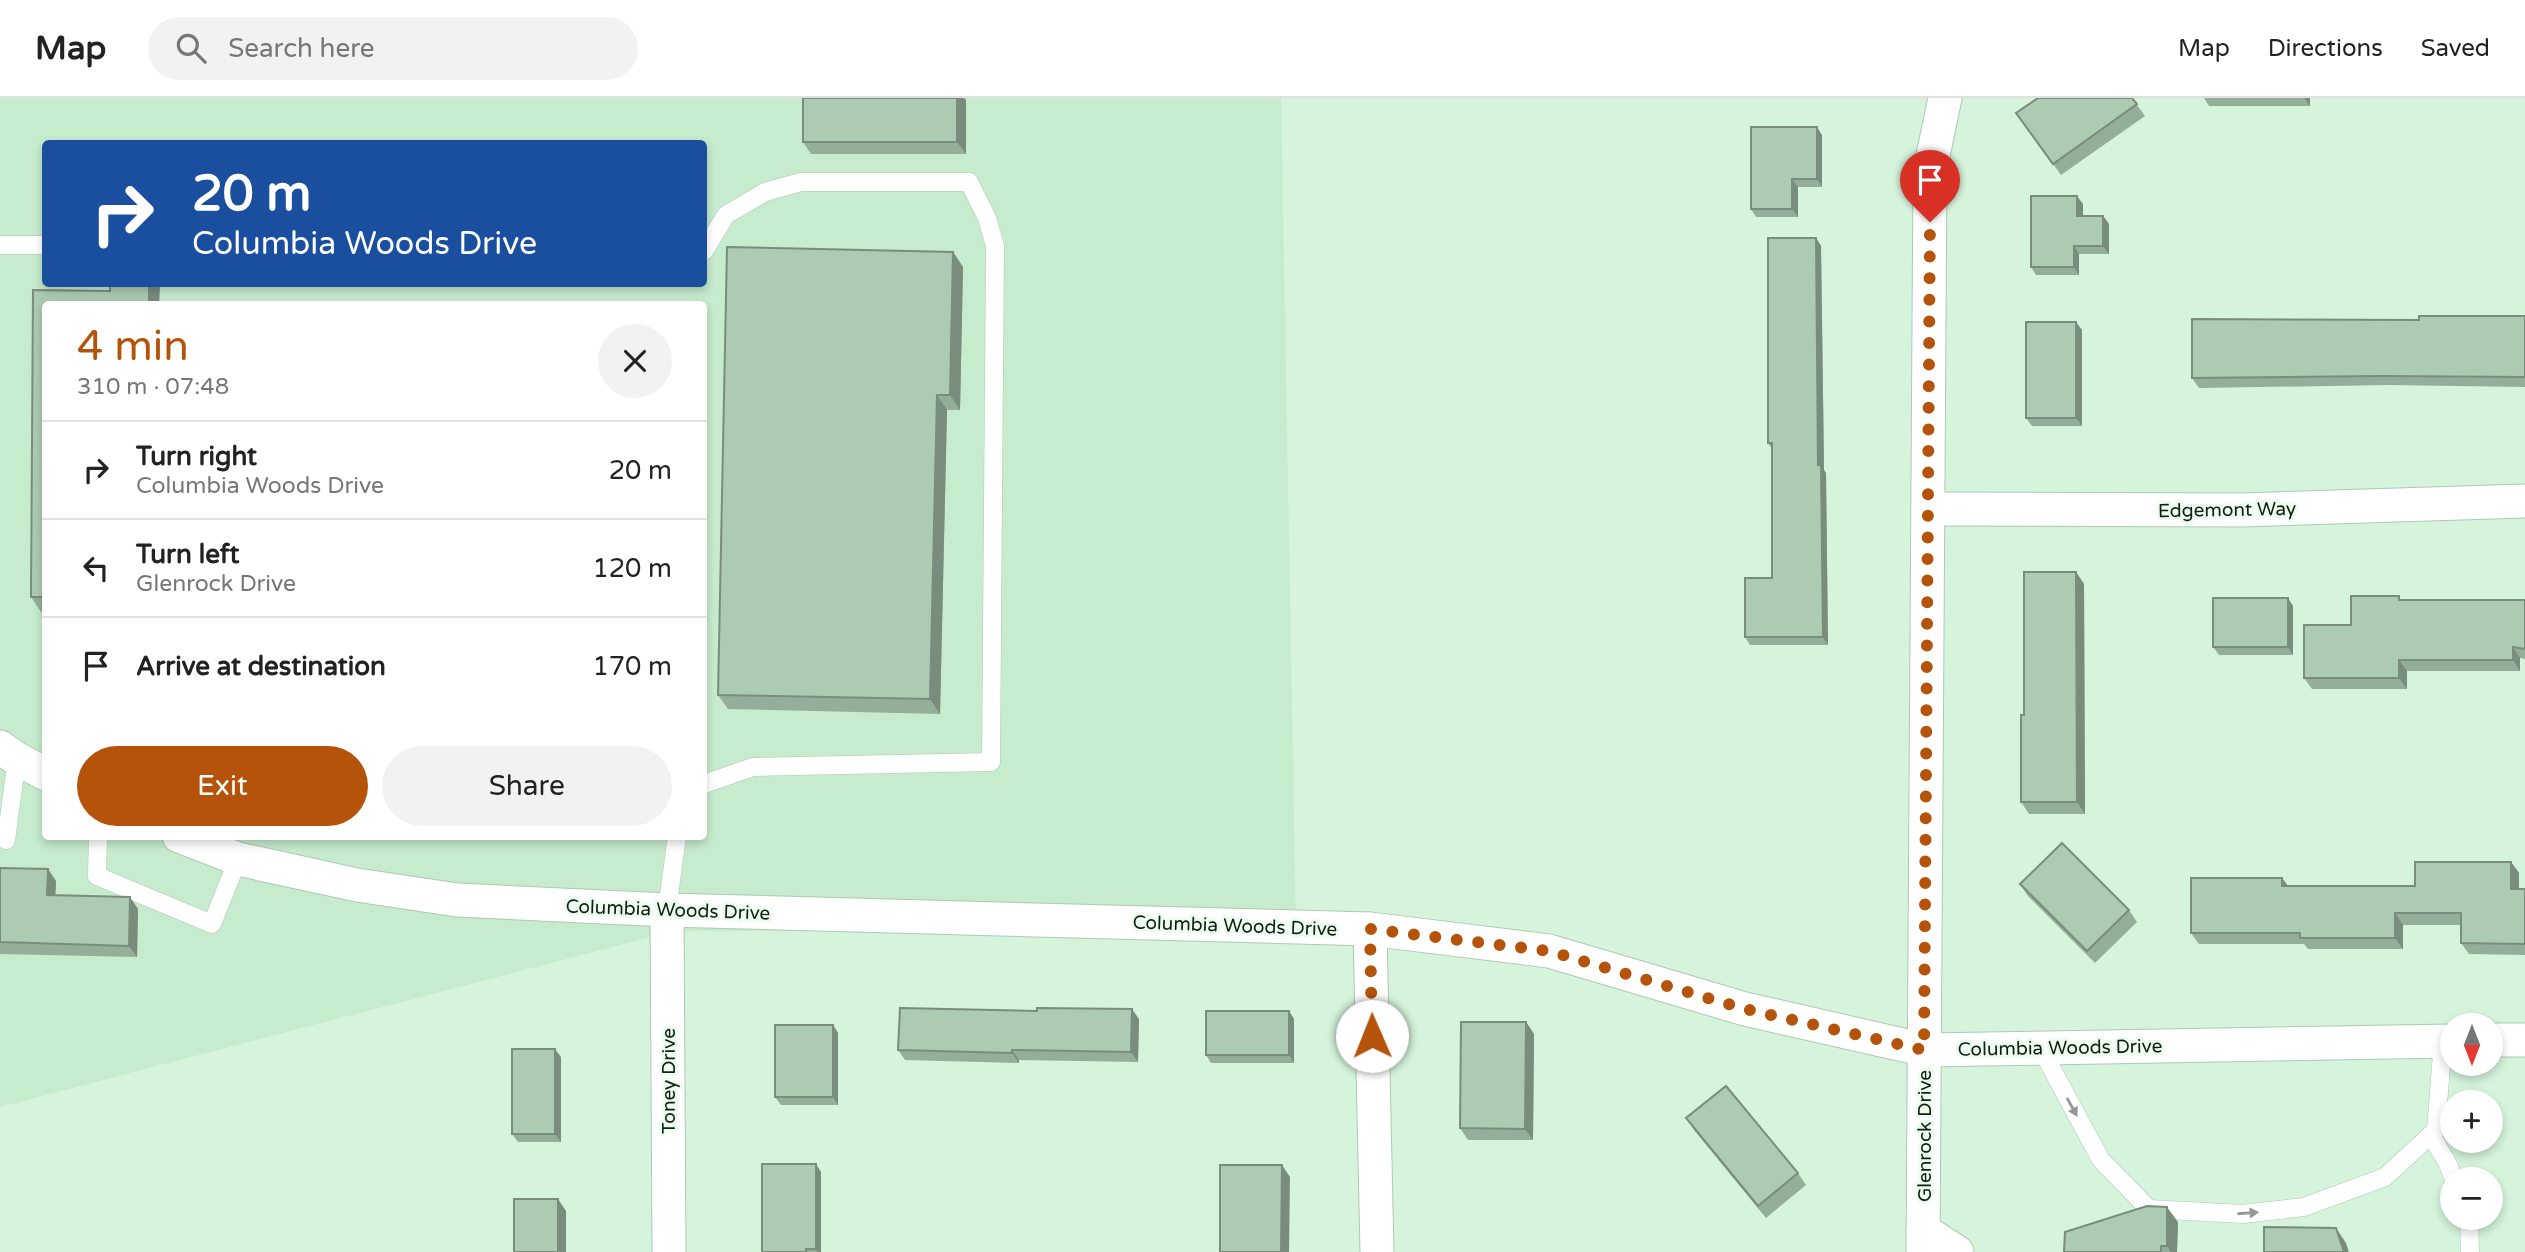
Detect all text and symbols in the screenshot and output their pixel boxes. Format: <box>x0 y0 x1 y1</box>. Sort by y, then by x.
search box <box>148 17 638 80</box>
text: Map <box>35 29 106 68</box>
icon: search <box>172 29 210 67</box>
text: Search here <box>228 33 374 64</box>
text: Map <box>2178 34 2230 63</box>
text: Directions <box>2268 34 2383 63</box>
text: Saved <box>2421 34 2490 63</box>
pin <box>1900 150 1960 222</box>
icon: arrive <box>1911 161 1949 199</box>
text: 20 m <box>192 165 311 224</box>
icon: right <box>77 168 168 259</box>
text: Columbia Woods Drive <box>192 225 537 263</box>
text: 4 min <box>77 321 189 372</box>
button: close <box>598 324 672 398</box>
text: 310 m · 07:48 <box>77 373 229 401</box>
text: Turn right <box>136 441 257 472</box>
icon: right <box>77 451 115 489</box>
text: 20 m <box>609 455 672 486</box>
text: Columbia Woods Drive <box>136 472 384 500</box>
street label: Edgemont Way <box>2158 498 2296 522</box>
text: Turn left <box>136 539 239 570</box>
icon: left <box>77 549 115 587</box>
text: 120 m <box>592 553 672 584</box>
text: Glenrock Drive <box>136 570 296 598</box>
icon: arrive <box>77 647 115 685</box>
text: Arrive at destination <box>136 651 386 682</box>
text: 170 m <box>592 651 672 682</box>
button: Exit <box>77 746 368 826</box>
button: Share <box>382 746 672 826</box>
street label: Columbia Woods Drive <box>565 895 771 925</box>
street label: Columbia Woods Drive <box>1132 911 1338 941</box>
position arrow <box>1335 999 1409 1073</box>
north arrow <box>2440 1013 2502 1076</box>
map controls <box>2440 1013 2503 1230</box>
street label: Toney Drive <box>658 1028 680 1134</box>
street label: Columbia Woods Drive <box>1957 1035 2163 1061</box>
street label: Glenrock Drive <box>1914 1070 1936 1202</box>
button: + <box>2440 1090 2503 1153</box>
one-way arrow <box>2066 1098 2078 1118</box>
button: − <box>2440 1167 2503 1230</box>
one-way arrow <box>2237 1207 2259 1218</box>

